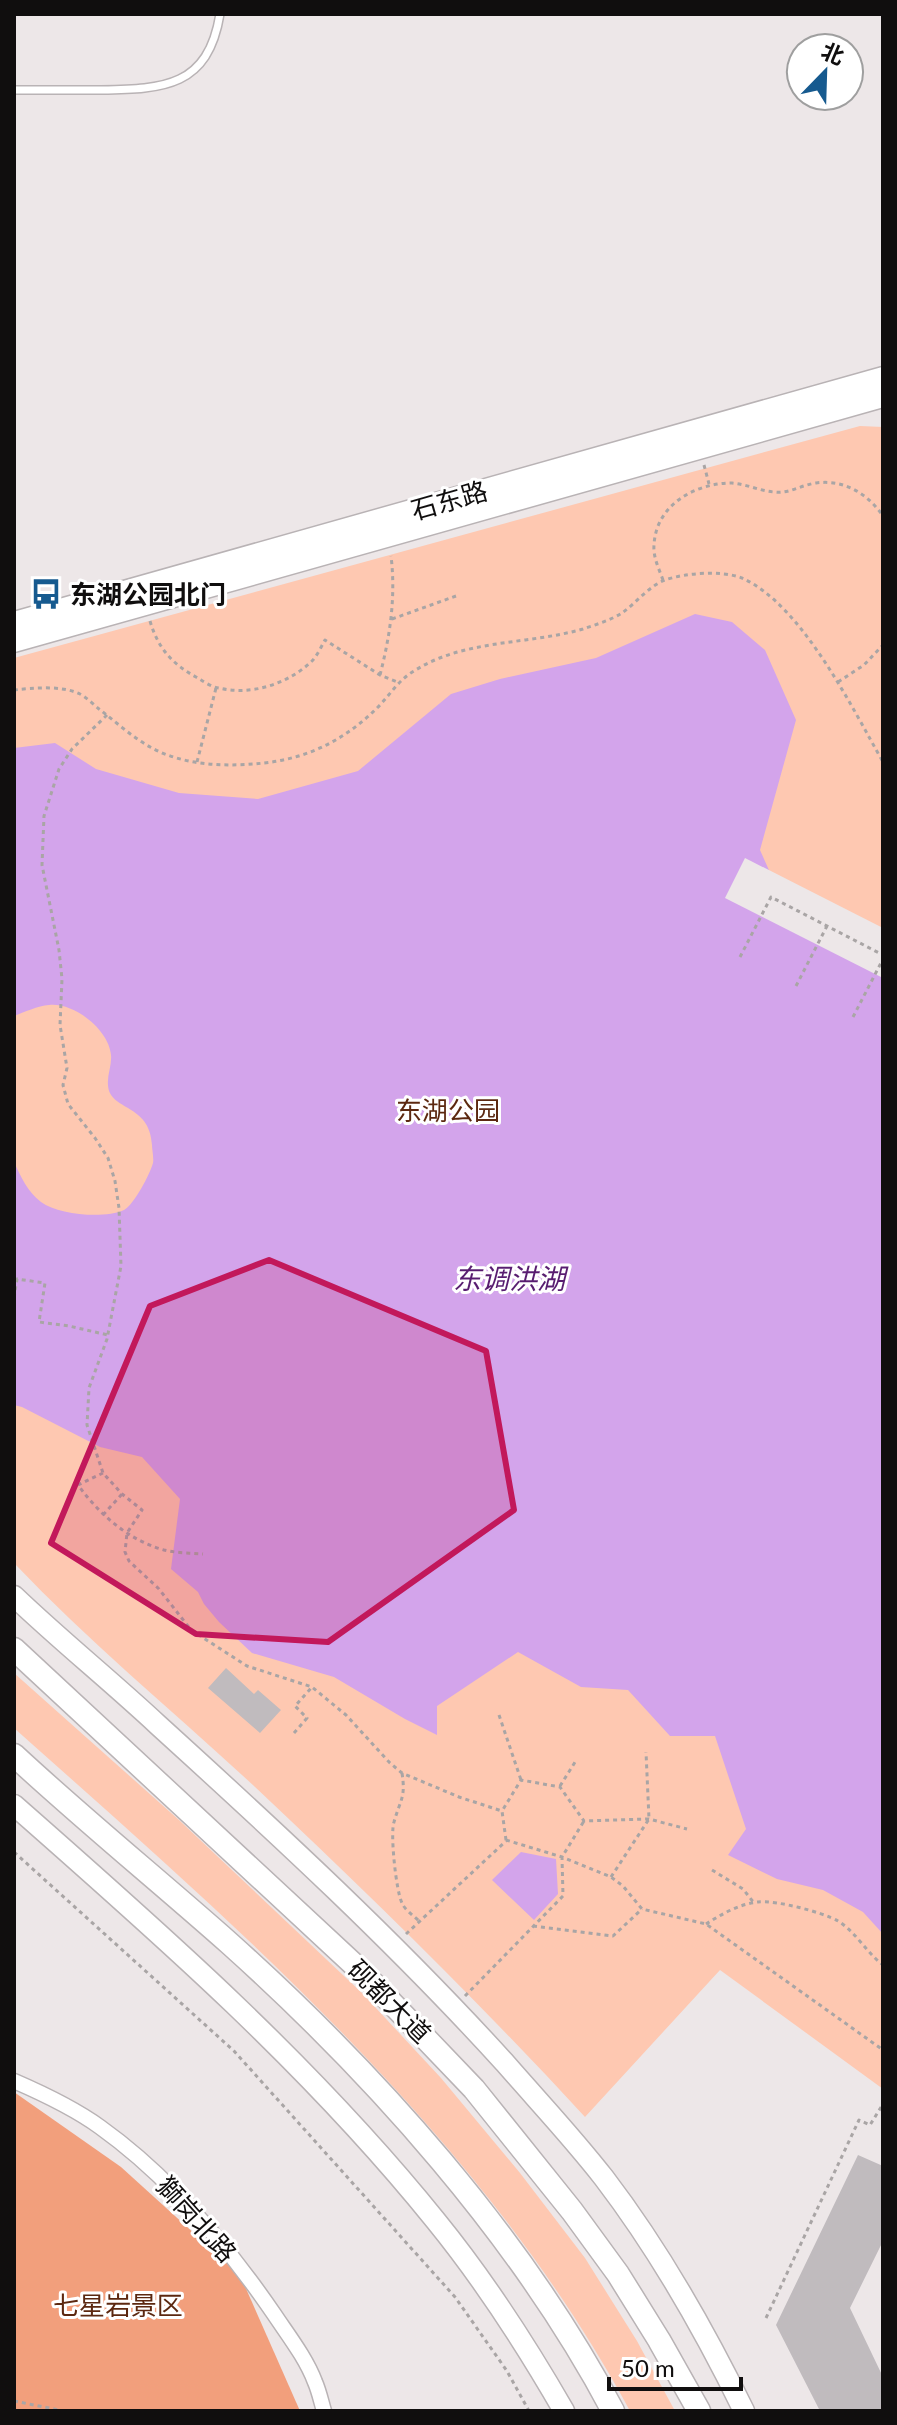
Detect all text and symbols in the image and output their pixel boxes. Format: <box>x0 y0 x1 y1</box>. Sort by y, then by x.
north arrow <box>785 32 865 112</box>
text: 北 <box>818 36 848 70</box>
street label: 石东路 <box>407 474 491 526</box>
bus stop icon: 东湖公园北门 <box>29 577 63 611</box>
place label: 东湖公园北门 <box>70 578 226 610</box>
park label: 东湖公园 <box>396 1094 500 1126</box>
water label: 东调洪湖 <box>453 1261 569 1295</box>
street label: 砚都大道 <box>342 1953 438 2049</box>
street label: 獅岗北路 <box>150 2170 244 2268</box>
park label: 七星岩景区 <box>53 2289 183 2321</box>
scale bar <box>609 2341 741 2391</box>
text: 50 m <box>621 2353 675 2382</box>

